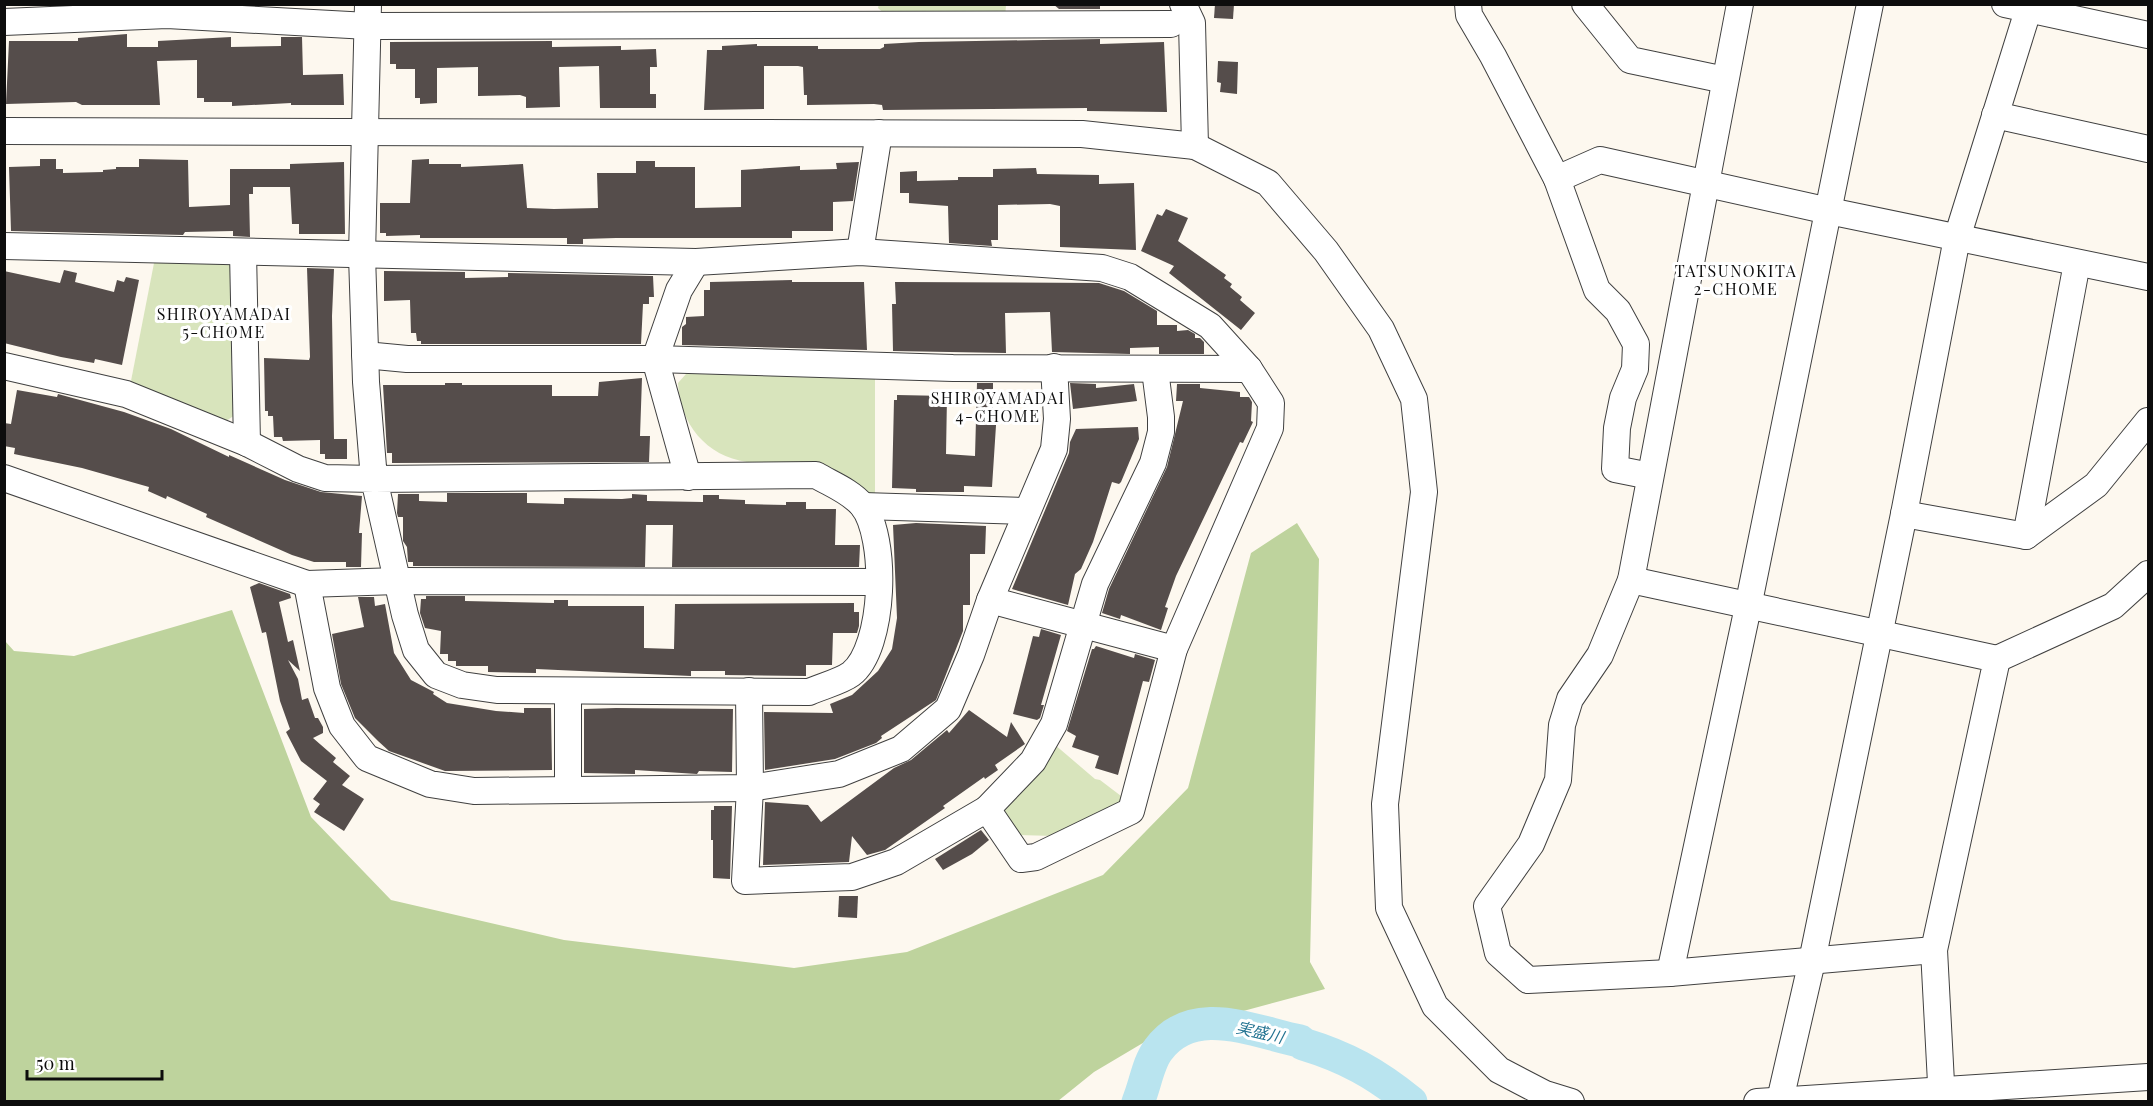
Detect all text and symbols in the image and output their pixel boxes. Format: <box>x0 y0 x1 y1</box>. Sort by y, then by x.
district label: TATSUNOKITA 2-CHOME <box>1675 260 1797 299</box>
district label: SHIROYAMADAI 5-CHOME <box>157 303 291 342</box>
district label: SHIROYAMADAI 4-CHOME <box>931 387 1065 426</box>
water label: 実盛川 <box>1234 1016 1288 1048</box>
scale bar <box>27 1043 162 1081</box>
text: 50 m <box>36 1051 75 1075</box>

